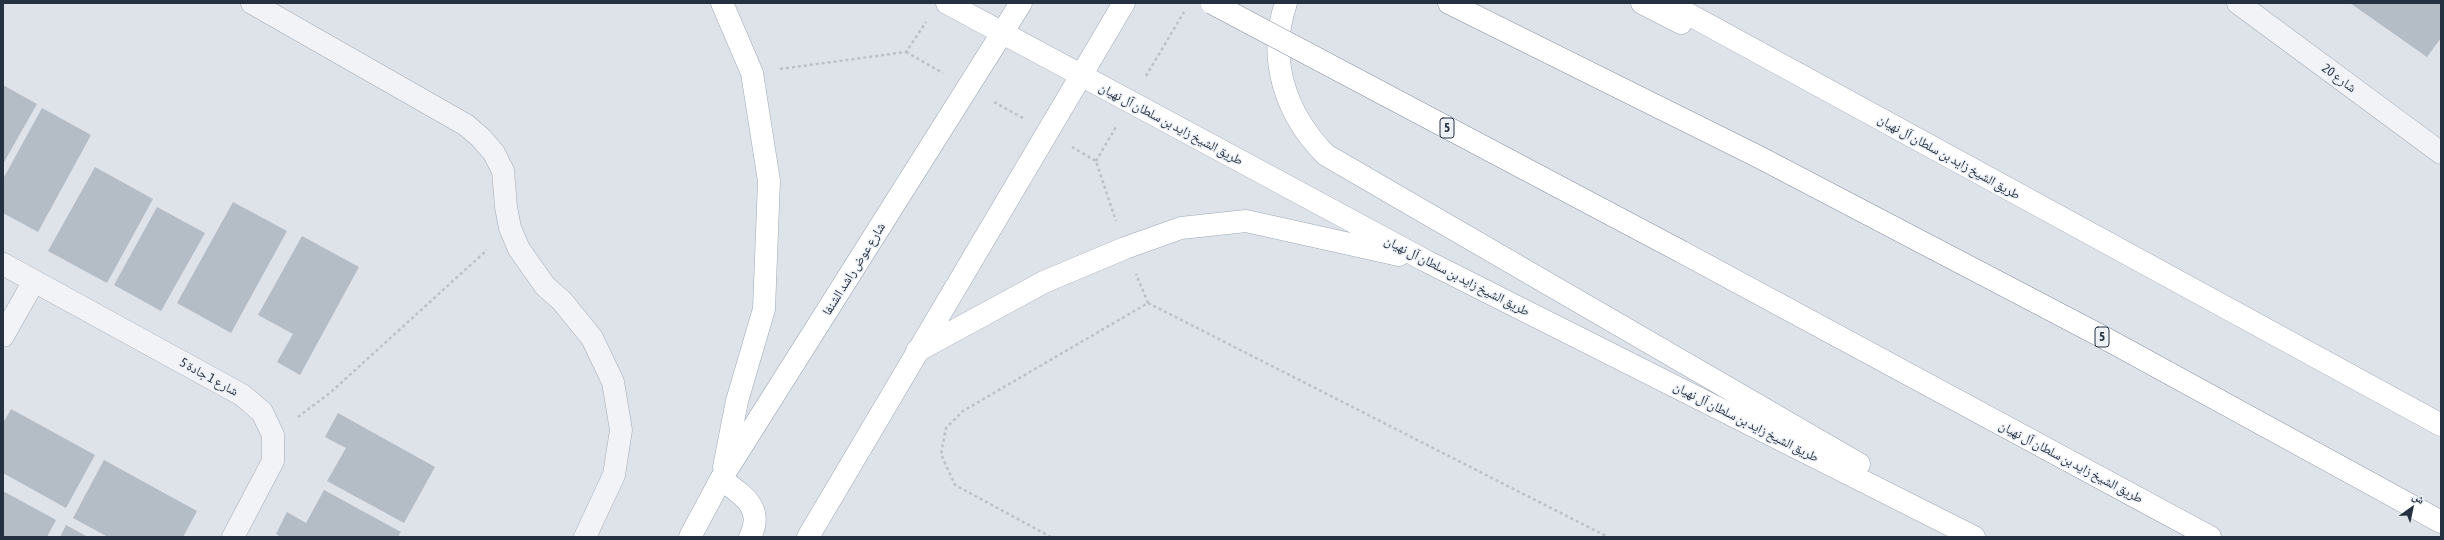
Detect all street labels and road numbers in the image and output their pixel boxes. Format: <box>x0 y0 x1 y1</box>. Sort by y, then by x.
street label: شارع 20 <box>2319 60 2359 96</box>
street label: طريق الشيخ زايد بن سلطان آل نهيان <box>1096 79 1246 169</box>
street label: طريق الشيخ زايد بن سلطان آل نهيان <box>1875 111 2023 203</box>
road number: 5 <box>1440 118 1454 138</box>
street label: شارع عوض راشد الشنفا <box>819 220 889 318</box>
street label: طريق الشيخ زايد بن سلطان آل نهيان <box>1382 233 1532 319</box>
road number: 5 <box>2095 327 2109 347</box>
street label: شارع 1 جادة 5 <box>177 355 241 399</box>
street label: طريق الشيخ زايد بن سلطان آل نهيان <box>1671 379 1821 465</box>
street label: طريق الشيخ زايد بن سلطان آل نهيان <box>1996 417 2146 507</box>

